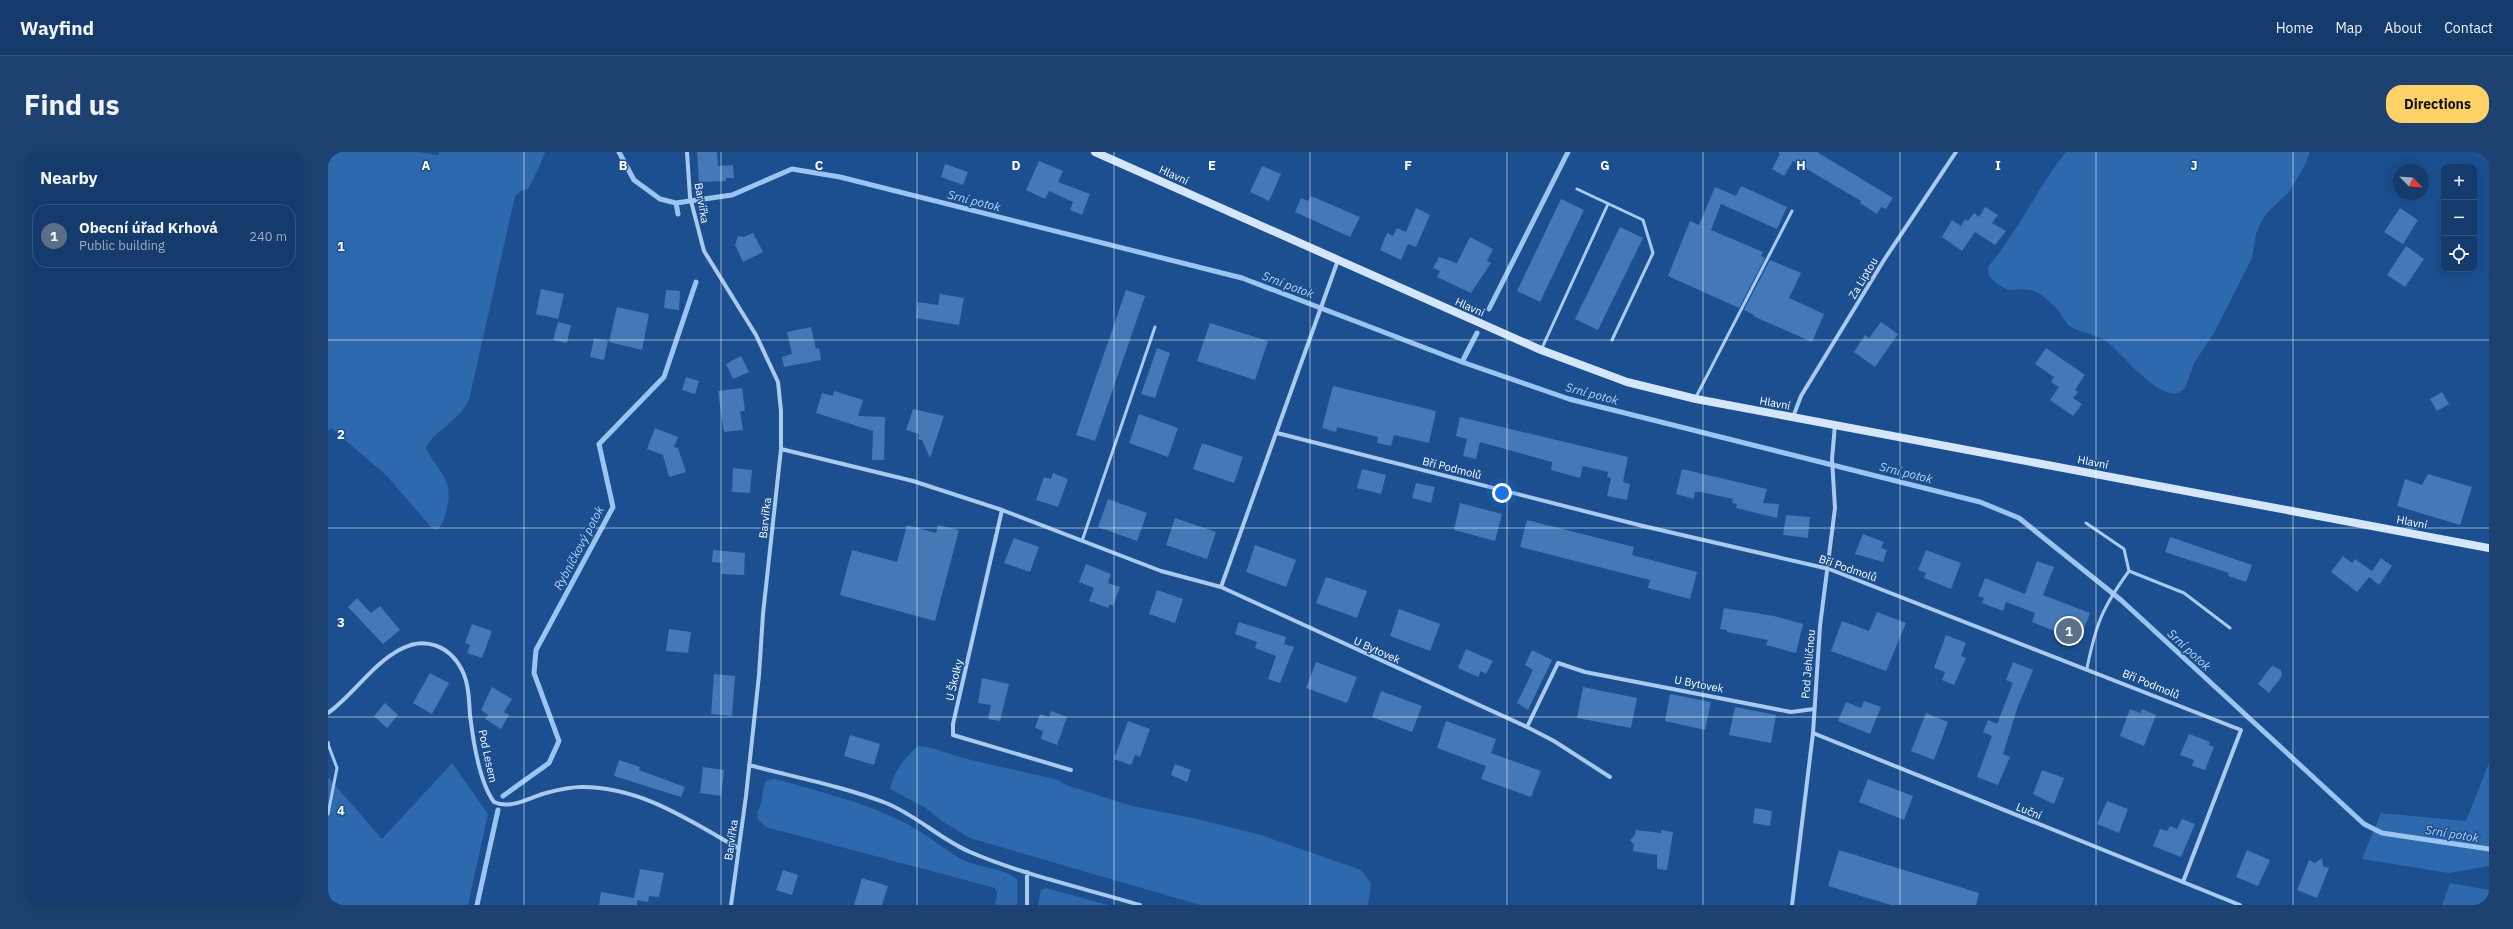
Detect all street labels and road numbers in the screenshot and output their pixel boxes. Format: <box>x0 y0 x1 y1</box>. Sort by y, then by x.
street label: Hlavní <box>1157 162 1191 188</box>
street label: Barvířka <box>692 182 712 225</box>
street label: Za Liptou <box>1845 255 1881 301</box>
street label: Hlavní <box>1453 294 1487 320</box>
street label: Hlavní <box>1759 393 1792 413</box>
street label: Hlavní <box>2076 452 2110 472</box>
street label: Bří Podmolů <box>1421 454 1483 482</box>
street label: Barvířka <box>756 497 774 539</box>
street label: Hlavní <box>2395 512 2429 532</box>
street label: Bří Podmolů <box>1817 552 1879 584</box>
street label: Pod Jehličnou <box>1798 629 1818 699</box>
street label: U Bytovek <box>1351 634 1403 667</box>
street label: U Školky <box>942 657 966 702</box>
street label: Bří Podmolů <box>2120 666 2182 702</box>
street label: U Bytovek <box>1673 672 1725 696</box>
street label: Pod Lesem <box>476 728 500 784</box>
street label: Luční <box>2014 800 2044 822</box>
street label: Barvířka <box>721 819 741 861</box>

